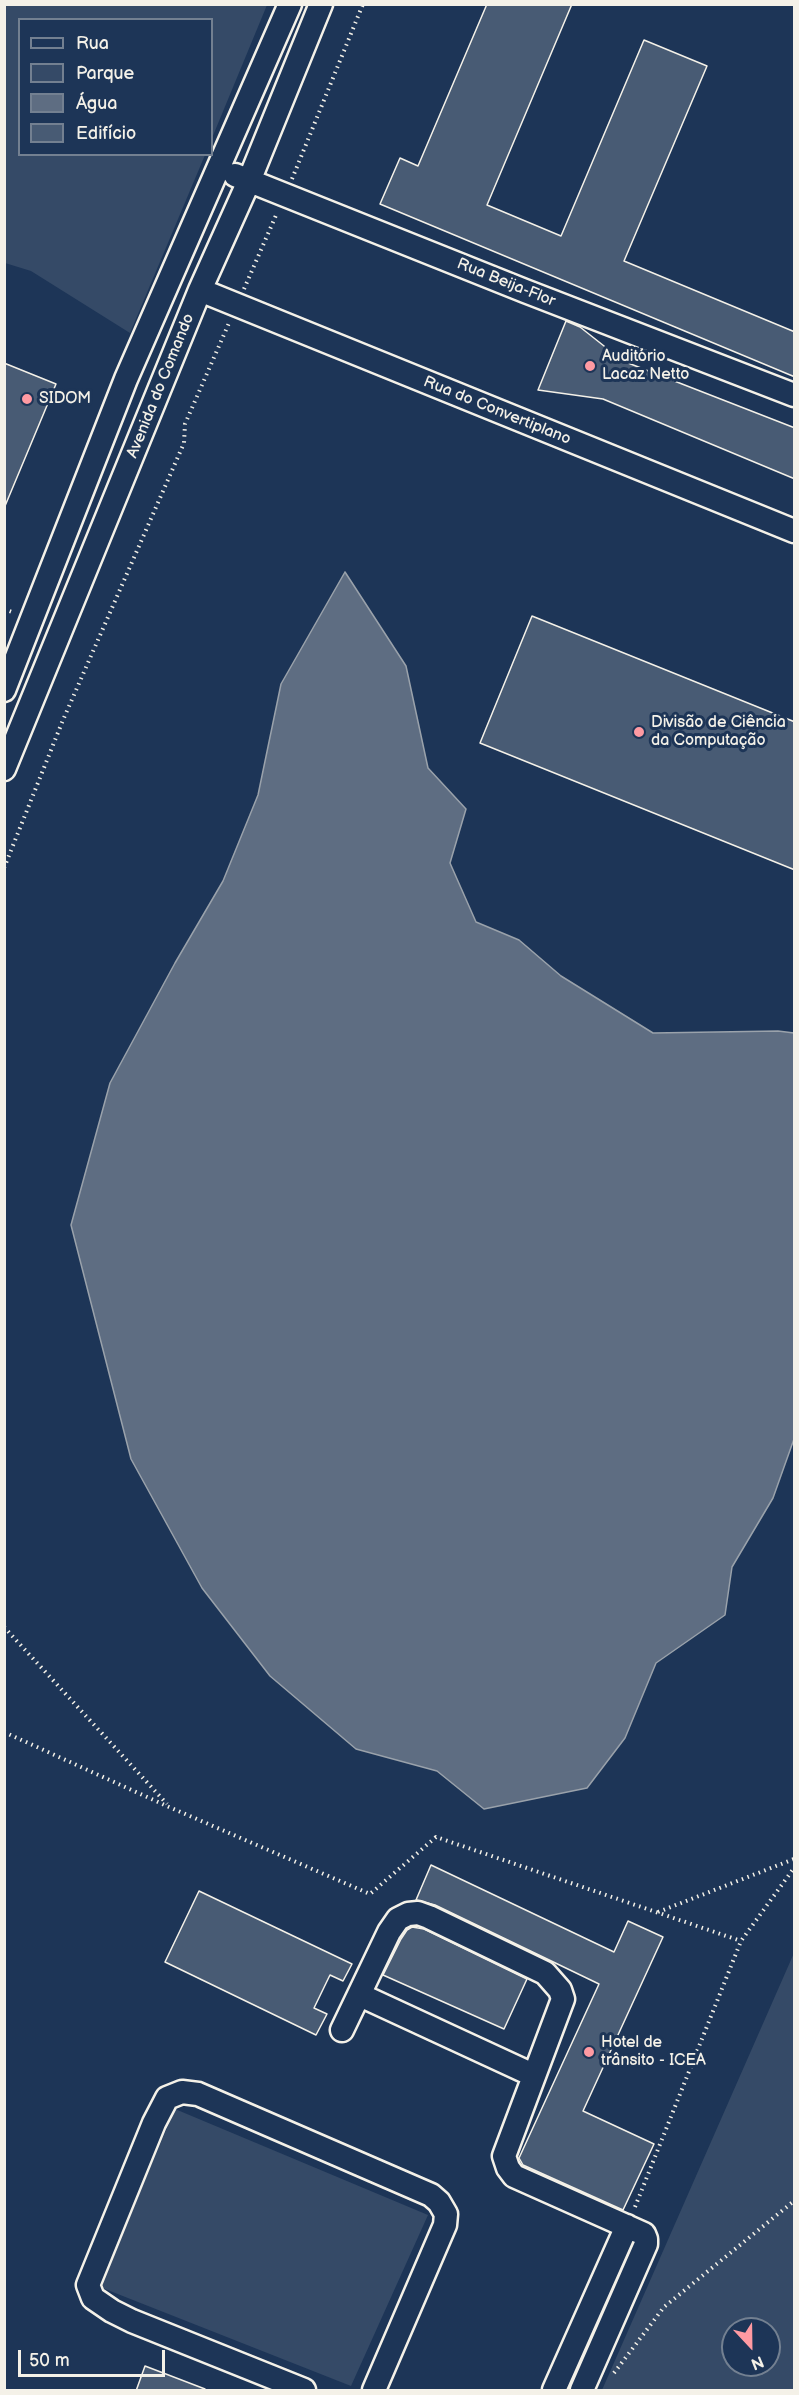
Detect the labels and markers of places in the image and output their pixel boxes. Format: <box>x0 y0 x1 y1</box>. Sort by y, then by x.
place label: Auditório Lacaz Netto <box>602 347 689 385</box>
marker: Auditório Lacaz Netto <box>583 359 597 373</box>
place label: SIDOM <box>39 389 91 409</box>
marker: SIDOM <box>20 392 34 406</box>
place label: Divisão de Ciência da Computação <box>651 713 786 751</box>
marker: Divisão de Ciência da Computação <box>632 725 646 739</box>
place label: Hotel de trânsito - ICEA <box>601 2033 706 2071</box>
marker: Hotel de trânsito - ICEA <box>582 2045 596 2059</box>

